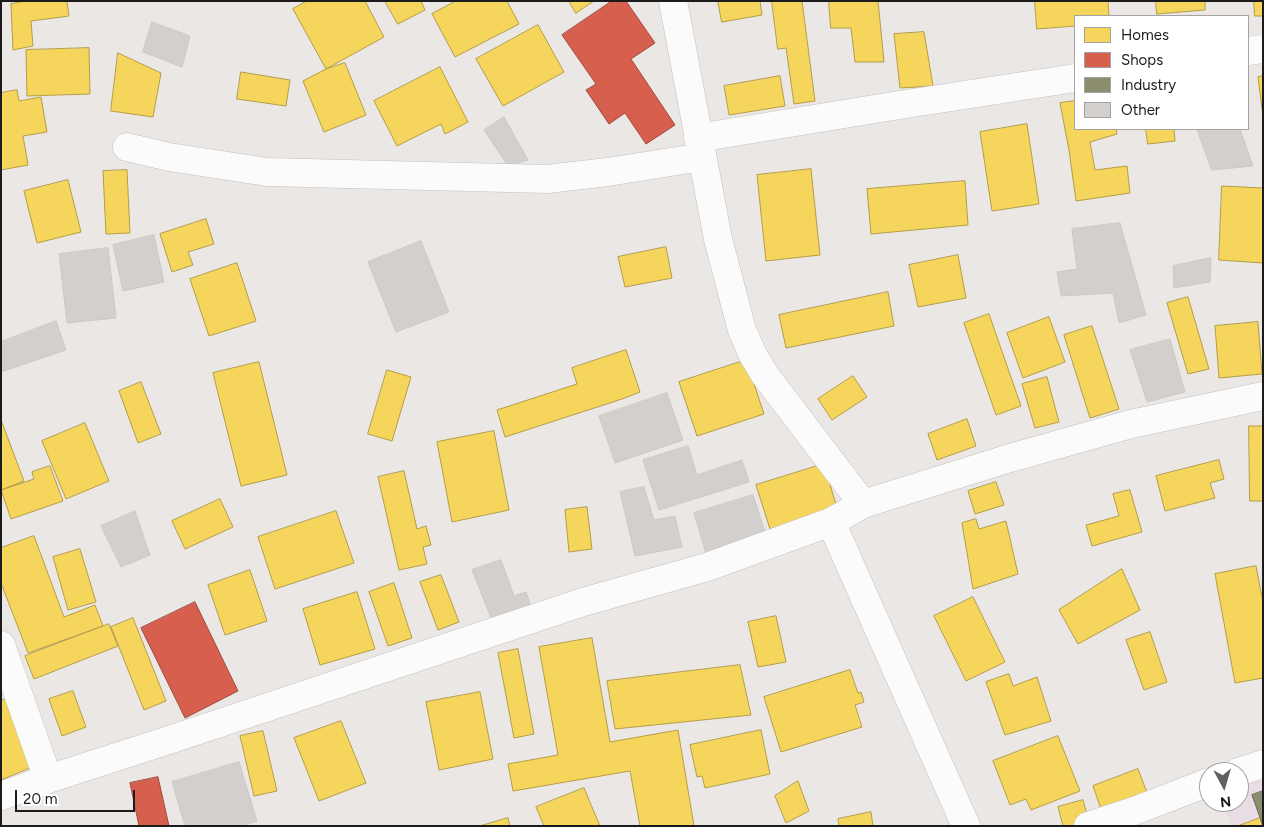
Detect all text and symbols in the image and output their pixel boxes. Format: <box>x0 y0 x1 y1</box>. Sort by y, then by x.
legend <box>1074 15 1249 130</box>
text: Homes <box>1121 26 1169 44</box>
text: Shops <box>1121 51 1163 69</box>
text: Industry <box>1121 76 1176 94</box>
text: Other <box>1121 101 1160 119</box>
north arrow <box>1199 762 1249 812</box>
scale bar <box>18 780 138 812</box>
text: 20 m <box>23 790 57 808</box>
text: N <box>1219 792 1232 810</box>

